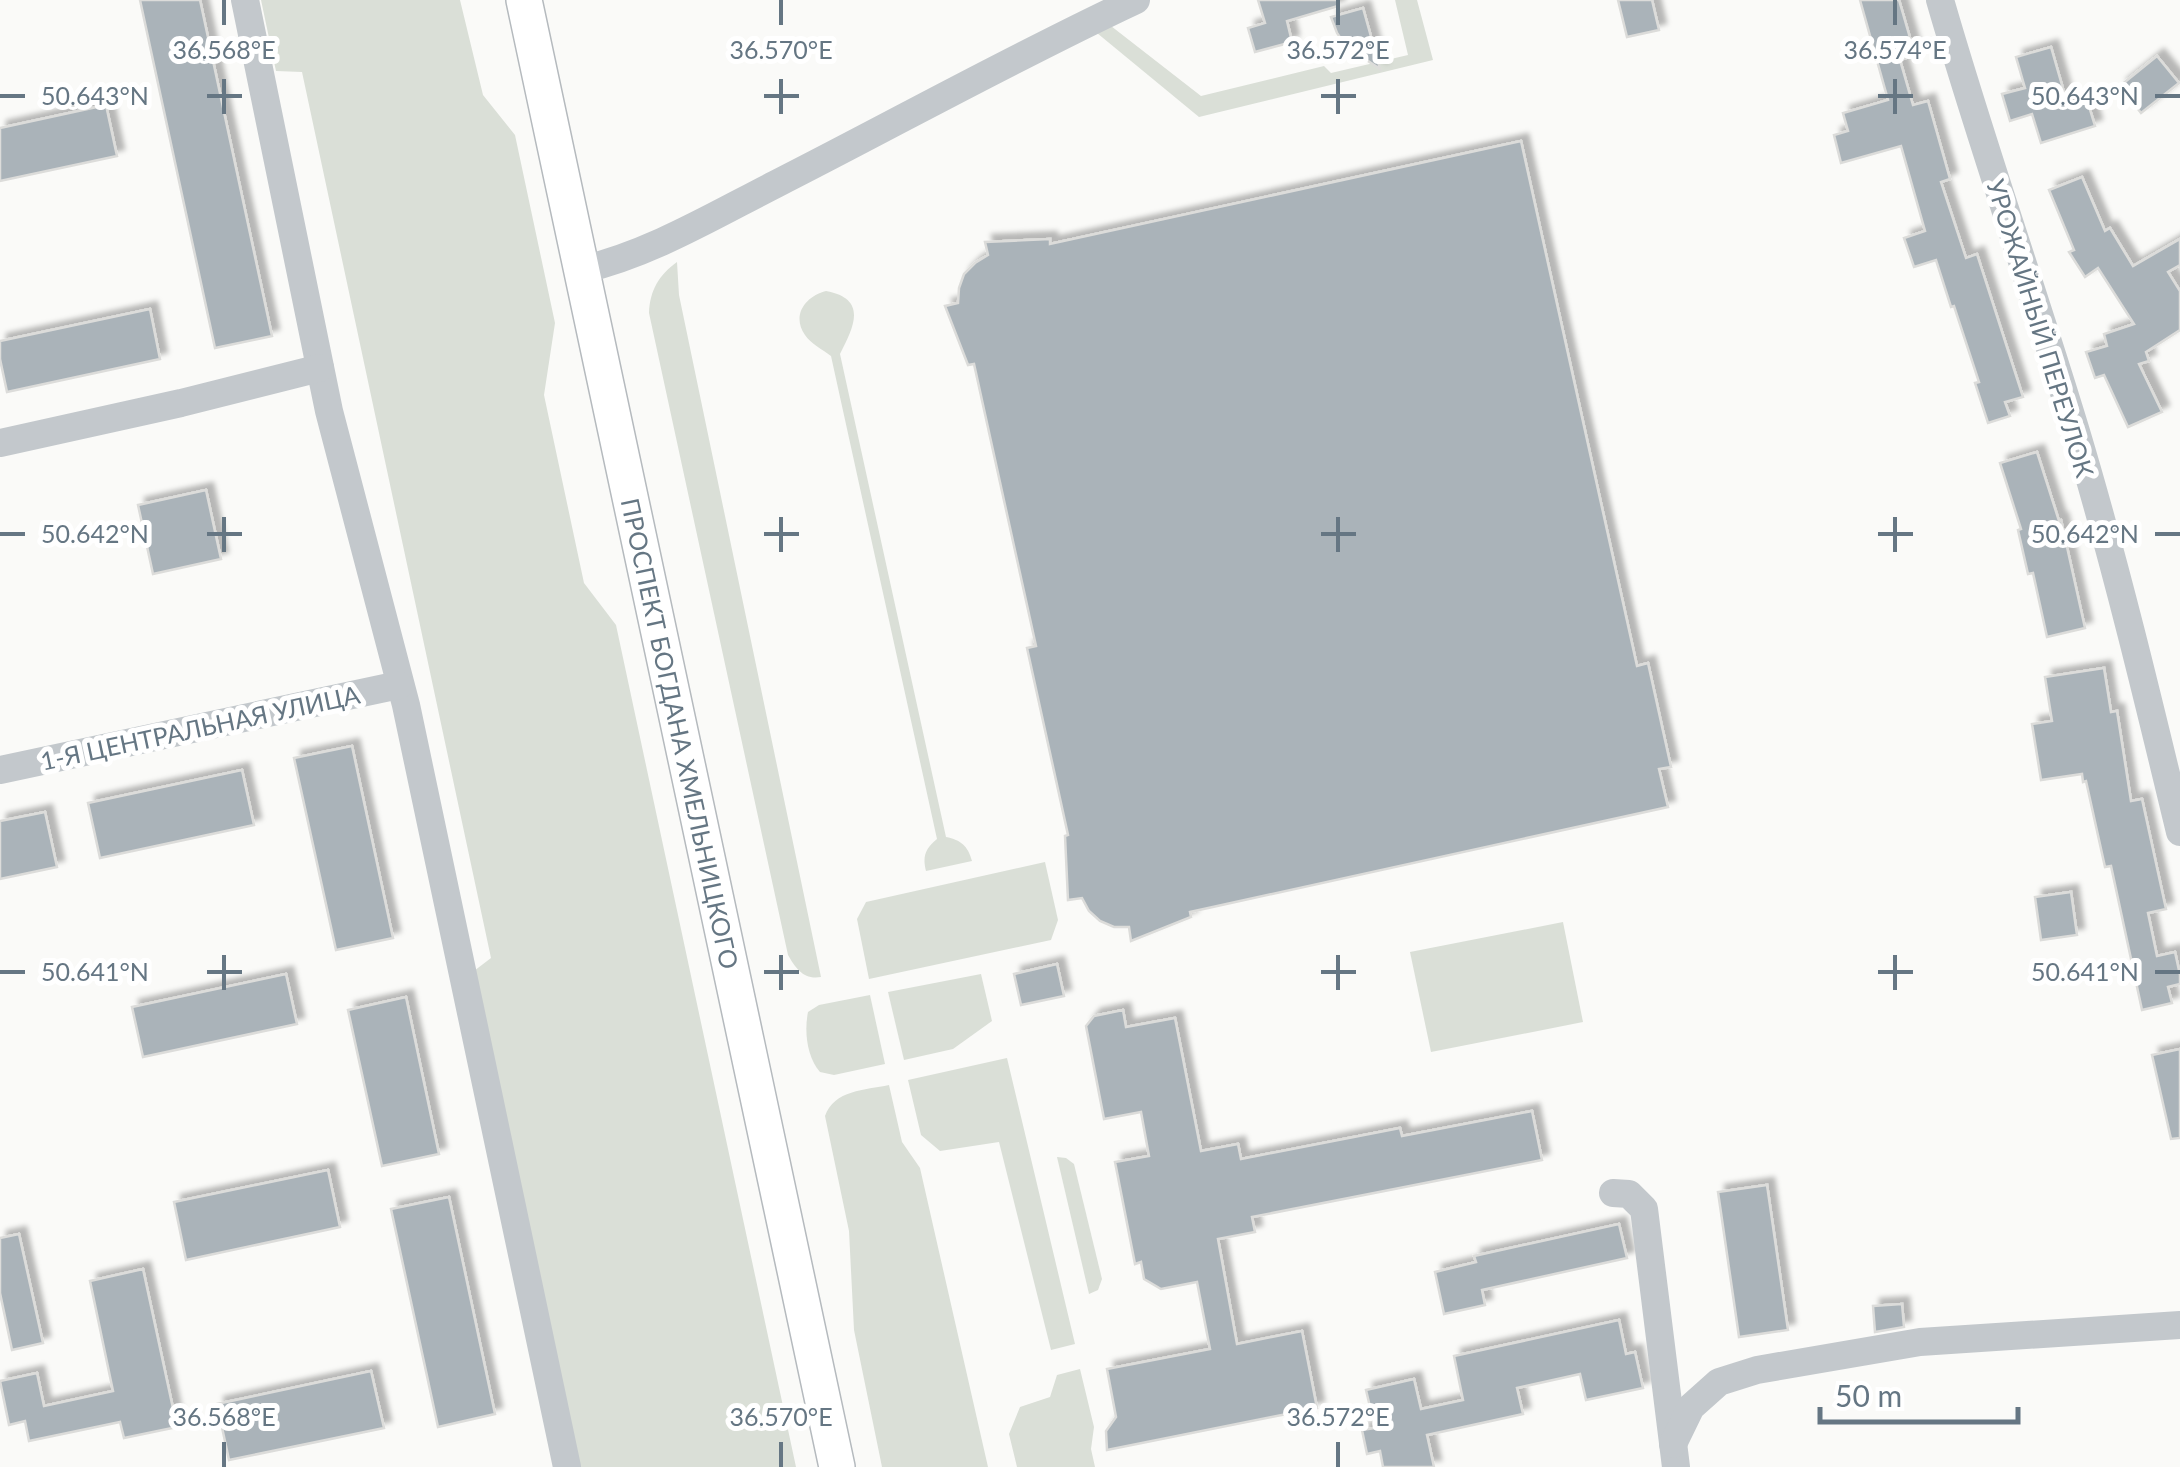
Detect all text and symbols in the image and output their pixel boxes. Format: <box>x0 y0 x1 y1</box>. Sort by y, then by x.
text: 36.568°E <box>172 34 276 64</box>
text: 36.570°E <box>729 34 833 64</box>
text: 36.572°E <box>1286 34 1390 64</box>
text: 36.574°E <box>1843 34 1947 64</box>
text: 50.643°N <box>41 80 149 110</box>
text: 50.643°N <box>2031 80 2139 110</box>
street label: УРОЖАЙНЫЙ ПЕРЕУЛОК <box>1981 175 2101 481</box>
street label: ПРОСПЕКТ БОГДАНА ХМЕЛЬНИЦКОГО <box>616 495 745 972</box>
text: 50.642°N <box>41 518 149 548</box>
text: 50.642°N <box>2031 518 2139 548</box>
street label: 1-Я ЦЕНТРАЛЬНАЯ УЛИЦА <box>38 678 363 776</box>
text: 50.641°N <box>41 956 149 986</box>
text: 50.641°N <box>2031 956 2139 986</box>
scale bar <box>1820 1362 2018 1424</box>
text: 50 m <box>1835 1377 1902 1413</box>
text: 36.568°E <box>172 1401 276 1431</box>
text: 36.570°E <box>729 1401 833 1431</box>
text: 36.572°E <box>1286 1401 1390 1431</box>

